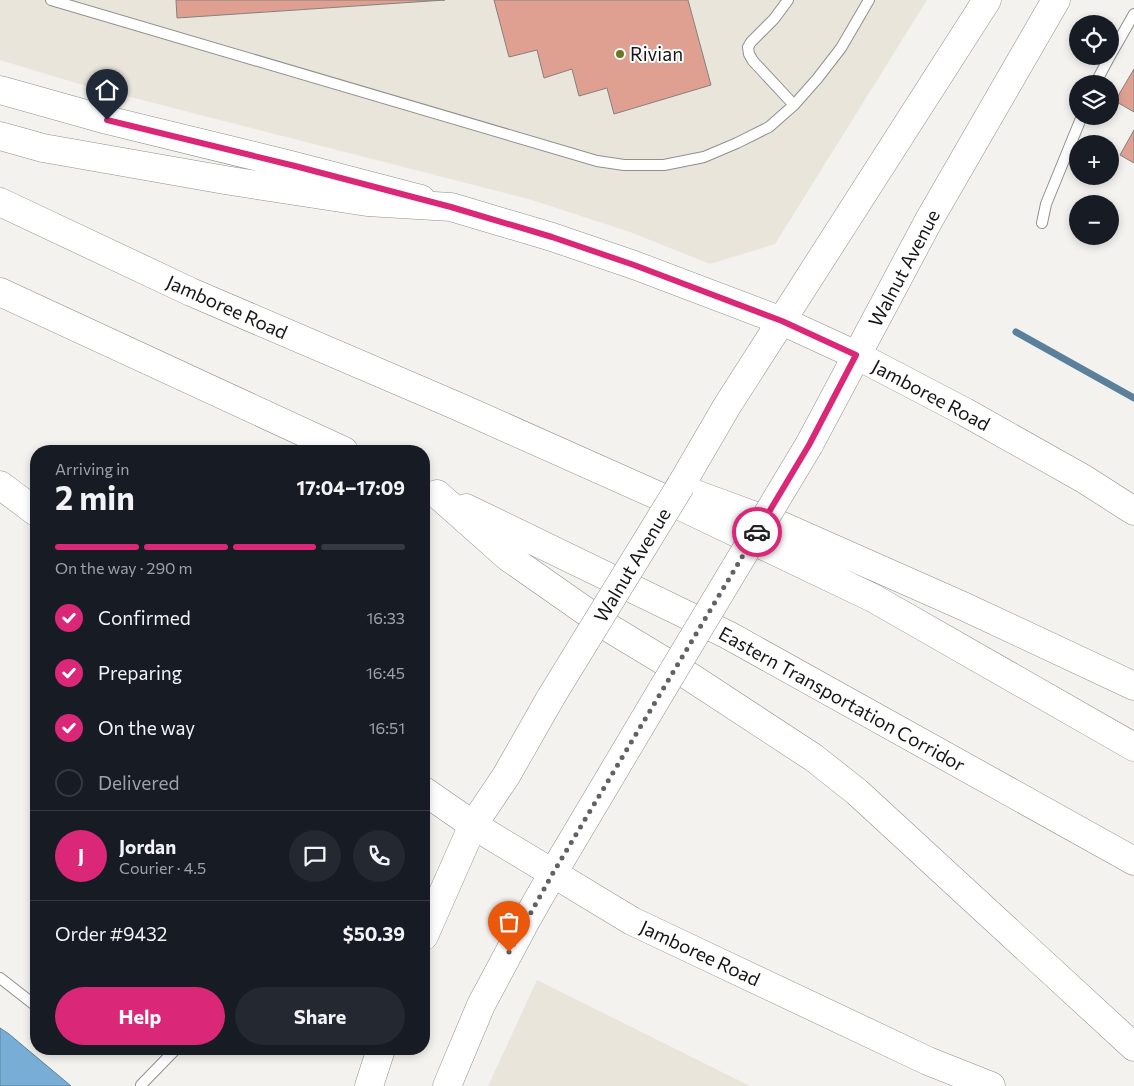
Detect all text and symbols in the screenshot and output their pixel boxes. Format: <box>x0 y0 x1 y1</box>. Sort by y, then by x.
map controls <box>1069 15 1119 245</box>
button: locate <box>1069 15 1119 65</box>
place label: Rivian <box>630 42 683 65</box>
marker: Rivian <box>614 48 626 60</box>
pin <box>86 69 128 120</box>
button: layers <box>1069 75 1119 125</box>
icon: home <box>93 76 121 104</box>
button: + <box>1069 135 1119 185</box>
button: − <box>1069 195 1119 245</box>
street label: Walnut Avenue <box>863 205 944 330</box>
street label: Jamboree Road <box>163 270 291 343</box>
street label: Jamboree Road <box>868 354 994 435</box>
text: Arriving in <box>55 459 129 478</box>
text: 17:04–17:09 <box>297 476 405 499</box>
text: 2 min <box>55 477 135 517</box>
street label: Walnut Avenue <box>588 503 675 626</box>
courier <box>732 507 782 557</box>
icon: car <box>743 518 771 546</box>
text: On the way · 290 m <box>55 558 193 577</box>
icon: check <box>55 604 83 632</box>
text: Confirmed <box>98 606 191 629</box>
text: 16:33 <box>366 608 405 627</box>
street label: Eastern Transportation Corridor <box>715 621 970 776</box>
icon: check <box>55 659 83 687</box>
text: Preparing <box>98 661 182 684</box>
text: 16:45 <box>366 663 405 682</box>
icon: check <box>55 714 83 742</box>
text: On the way <box>98 716 195 739</box>
text: 16:51 <box>369 718 405 737</box>
text: Delivered <box>98 771 179 794</box>
button: chat <box>289 830 341 882</box>
button: phone <box>353 830 405 882</box>
text: Jordan <box>119 835 176 858</box>
text: J <box>78 844 84 867</box>
text: Courier · 4.5 <box>119 858 206 877</box>
pin <box>488 901 530 952</box>
icon: bag <box>495 908 523 936</box>
street label: Jamboree Road <box>636 915 764 990</box>
text: Order #9432 <box>55 922 167 945</box>
text: $50.39 <box>343 922 405 945</box>
button: Help <box>55 987 225 1045</box>
button: Share <box>235 987 405 1045</box>

